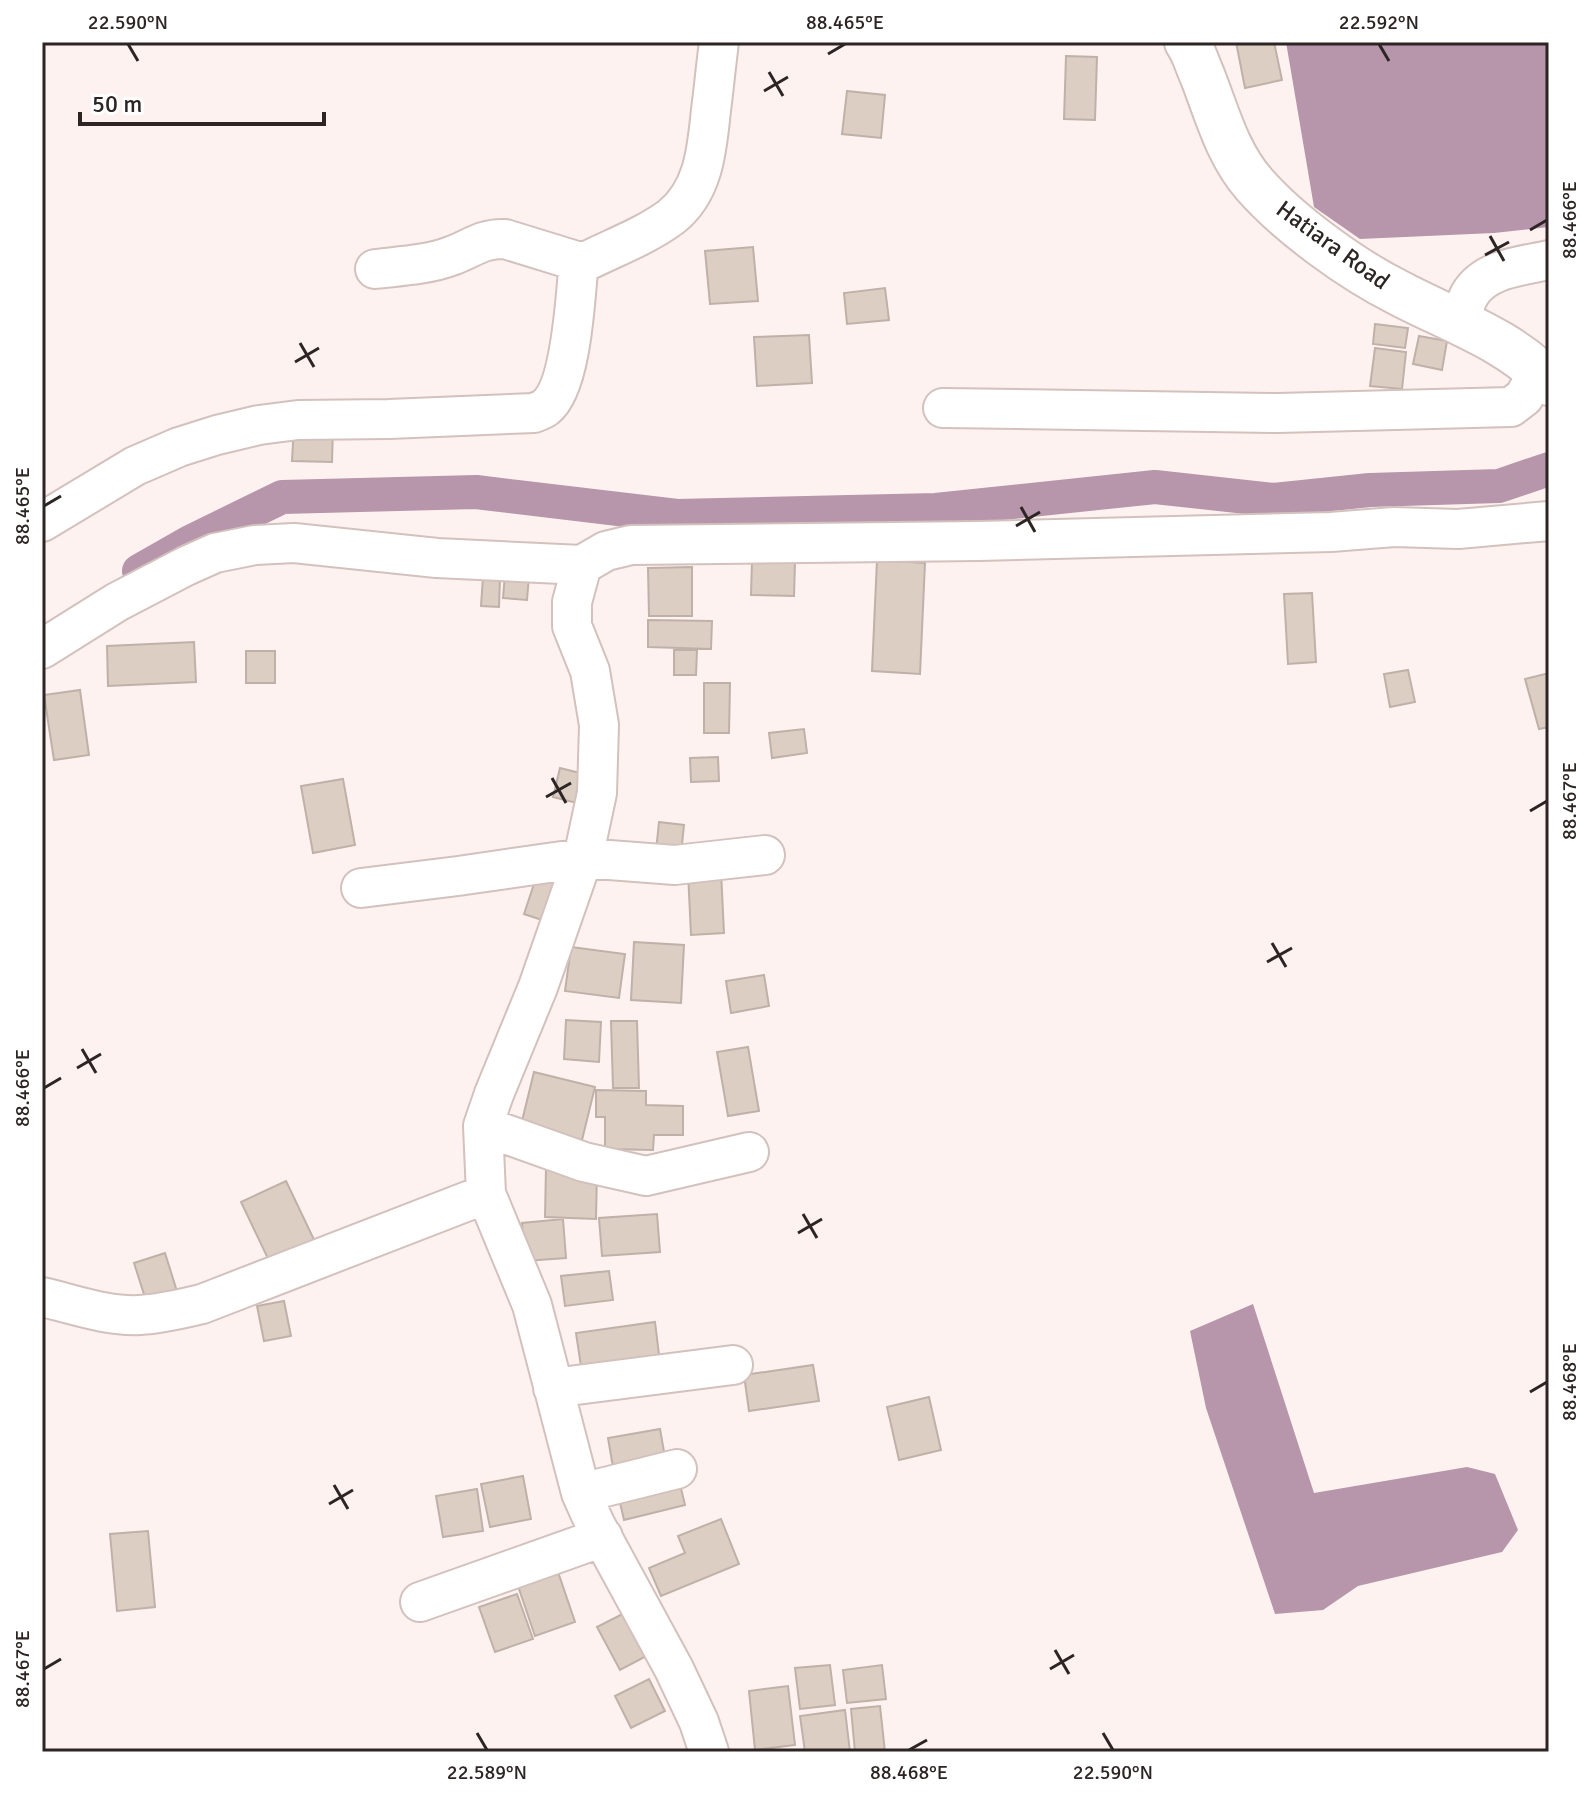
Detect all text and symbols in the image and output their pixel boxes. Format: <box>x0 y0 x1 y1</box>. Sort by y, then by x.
text: 22.590°N <box>88 10 168 35</box>
text: 88.465°E <box>806 10 884 35</box>
text: 22.592°N <box>1339 10 1419 35</box>
scale bar <box>80 76 324 126</box>
text: 50 m <box>92 89 142 119</box>
text: 88.466°E <box>1557 181 1582 259</box>
street label: Hatiara Road <box>1270 194 1396 296</box>
text: 88.465°E <box>10 467 35 545</box>
text: 88.467°E <box>1557 762 1582 840</box>
text: 88.466°E <box>10 1049 35 1127</box>
text: 88.468°E <box>1557 1343 1582 1421</box>
text: 88.467°E <box>10 1630 35 1708</box>
text: 22.589°N <box>447 1760 527 1785</box>
text: 88.468°E <box>870 1760 948 1785</box>
text: 22.590°N <box>1073 1760 1153 1785</box>

